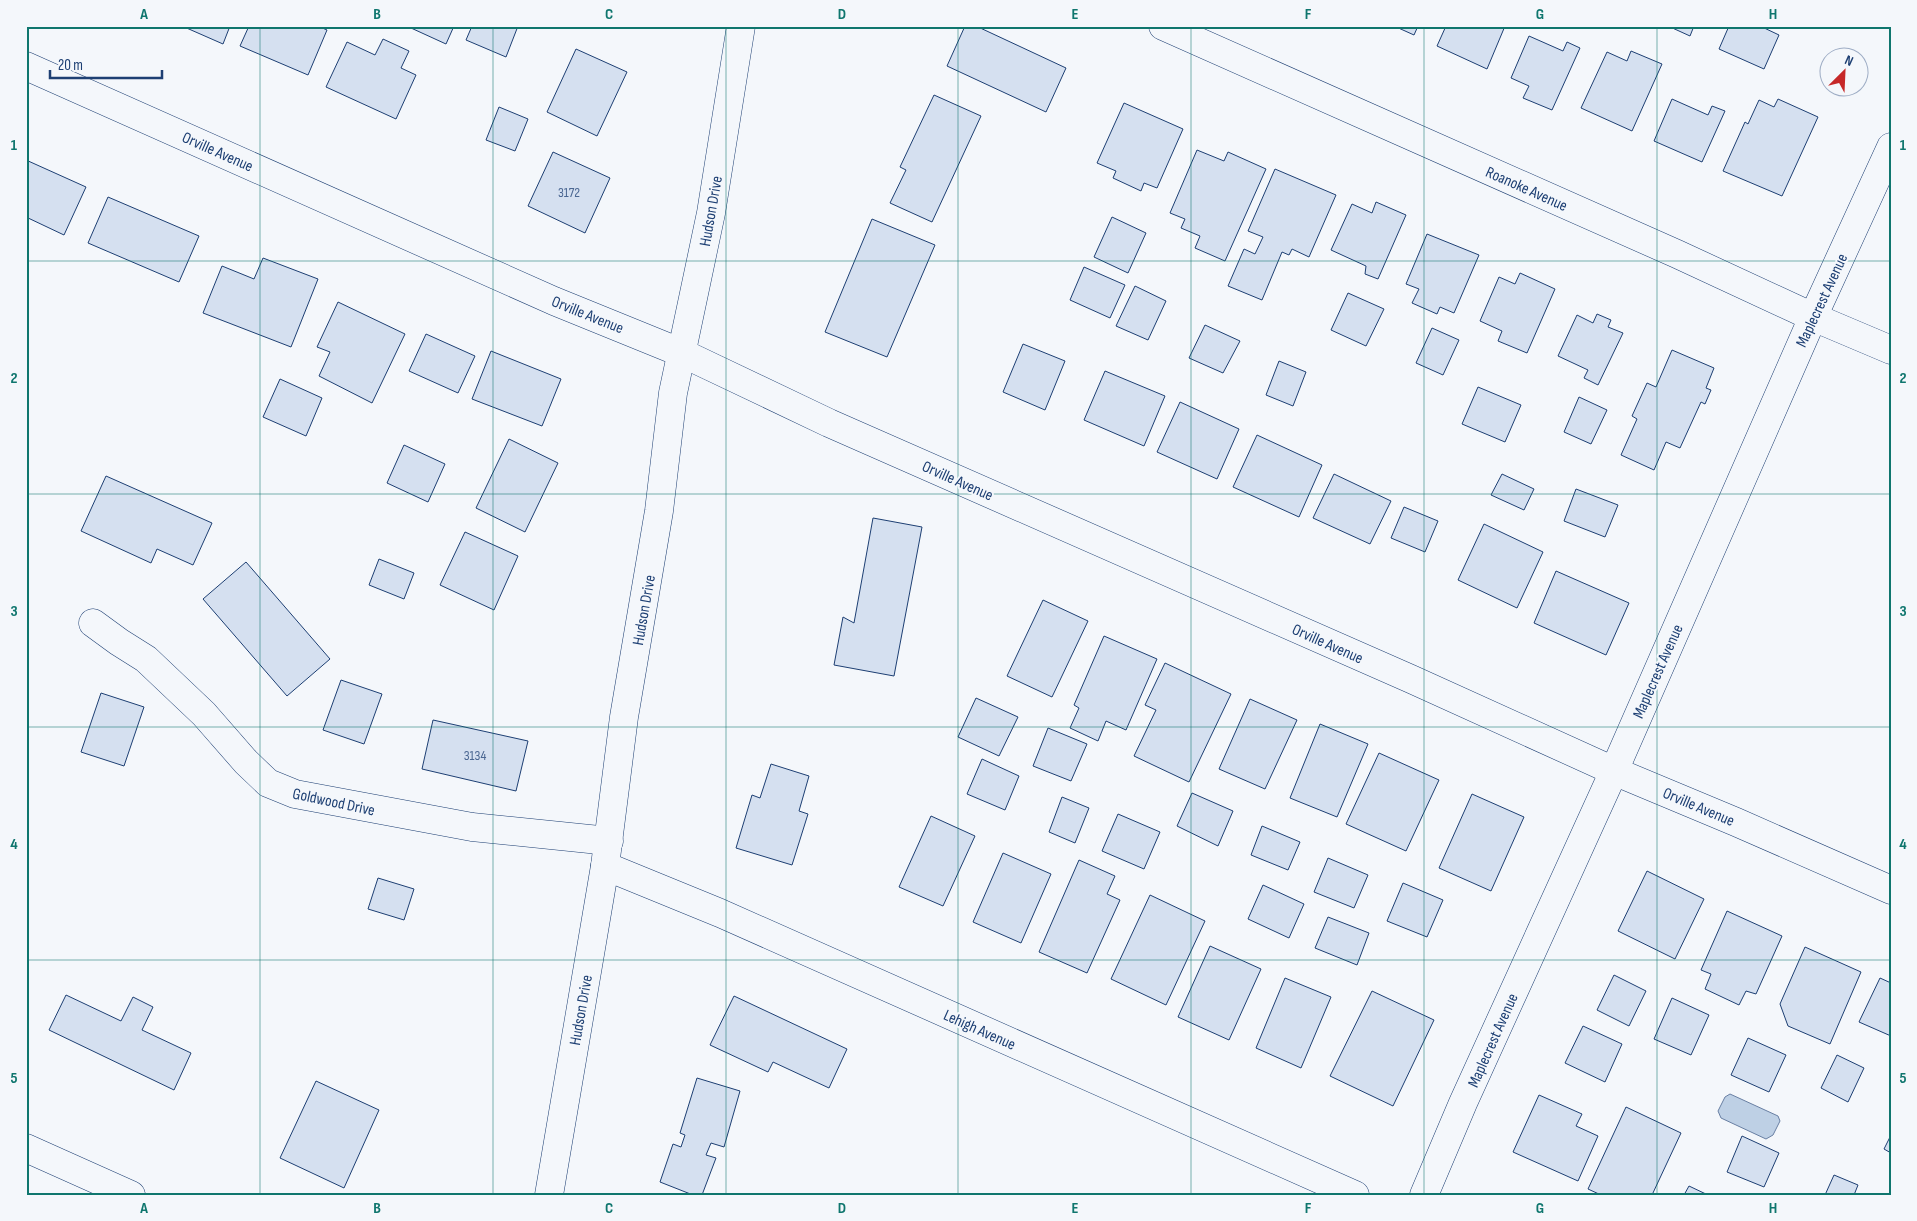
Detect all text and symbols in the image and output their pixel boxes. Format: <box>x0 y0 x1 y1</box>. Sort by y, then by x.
text: A <box>139 5 148 24</box>
text: B <box>373 5 381 24</box>
text: C <box>605 5 613 24</box>
text: D <box>838 5 846 24</box>
text: E <box>1072 5 1079 24</box>
text: F <box>1305 5 1312 24</box>
text: G <box>1536 5 1544 24</box>
text: H <box>1769 5 1777 24</box>
scale bar <box>50 48 162 80</box>
north arrow <box>1820 48 1870 98</box>
text: N <box>1842 51 1856 70</box>
text: 20 m <box>58 56 83 75</box>
street label: Orville Avenue <box>179 128 256 176</box>
text: 1 <box>11 136 18 155</box>
text: 1 <box>1900 136 1907 155</box>
street label: Roanoke Avenue <box>1483 163 1570 216</box>
street label: Hudson Drive <box>696 175 727 248</box>
house number: 3172 <box>558 184 580 201</box>
street label: Maplecrest Avenue <box>1792 251 1852 350</box>
street label: Orville Avenue <box>549 292 626 338</box>
text: 2 <box>10 369 18 388</box>
text: 2 <box>1899 369 1907 388</box>
street label: Orville Avenue <box>919 457 996 505</box>
street label: Hudson Drive <box>629 574 660 647</box>
text: 3 <box>10 602 18 621</box>
text: 3 <box>1899 602 1907 621</box>
street label: Orville Avenue <box>1289 620 1366 668</box>
street label: Maplecrest Avenue <box>1629 622 1688 722</box>
house number: 3134 <box>464 747 486 764</box>
street label: Goldwood Drive <box>291 784 377 820</box>
street label: Orville Avenue <box>1660 784 1737 831</box>
text: 4 <box>10 835 18 854</box>
text: 4 <box>1899 835 1907 854</box>
street label: Hudson Drive <box>566 974 597 1047</box>
street label: Maplecrest Avenue <box>1464 991 1523 1091</box>
street label: Lehigh Avenue <box>940 1006 1018 1055</box>
text: 5 <box>10 1069 18 1088</box>
text: 5 <box>1899 1069 1907 1088</box>
text: A <box>139 1199 148 1218</box>
text: B <box>373 1199 381 1218</box>
text: C <box>605 1199 613 1218</box>
text: D <box>838 1199 846 1218</box>
text: E <box>1072 1199 1079 1218</box>
text: F <box>1305 1199 1312 1218</box>
text: G <box>1536 1199 1544 1218</box>
text: H <box>1769 1199 1777 1218</box>

